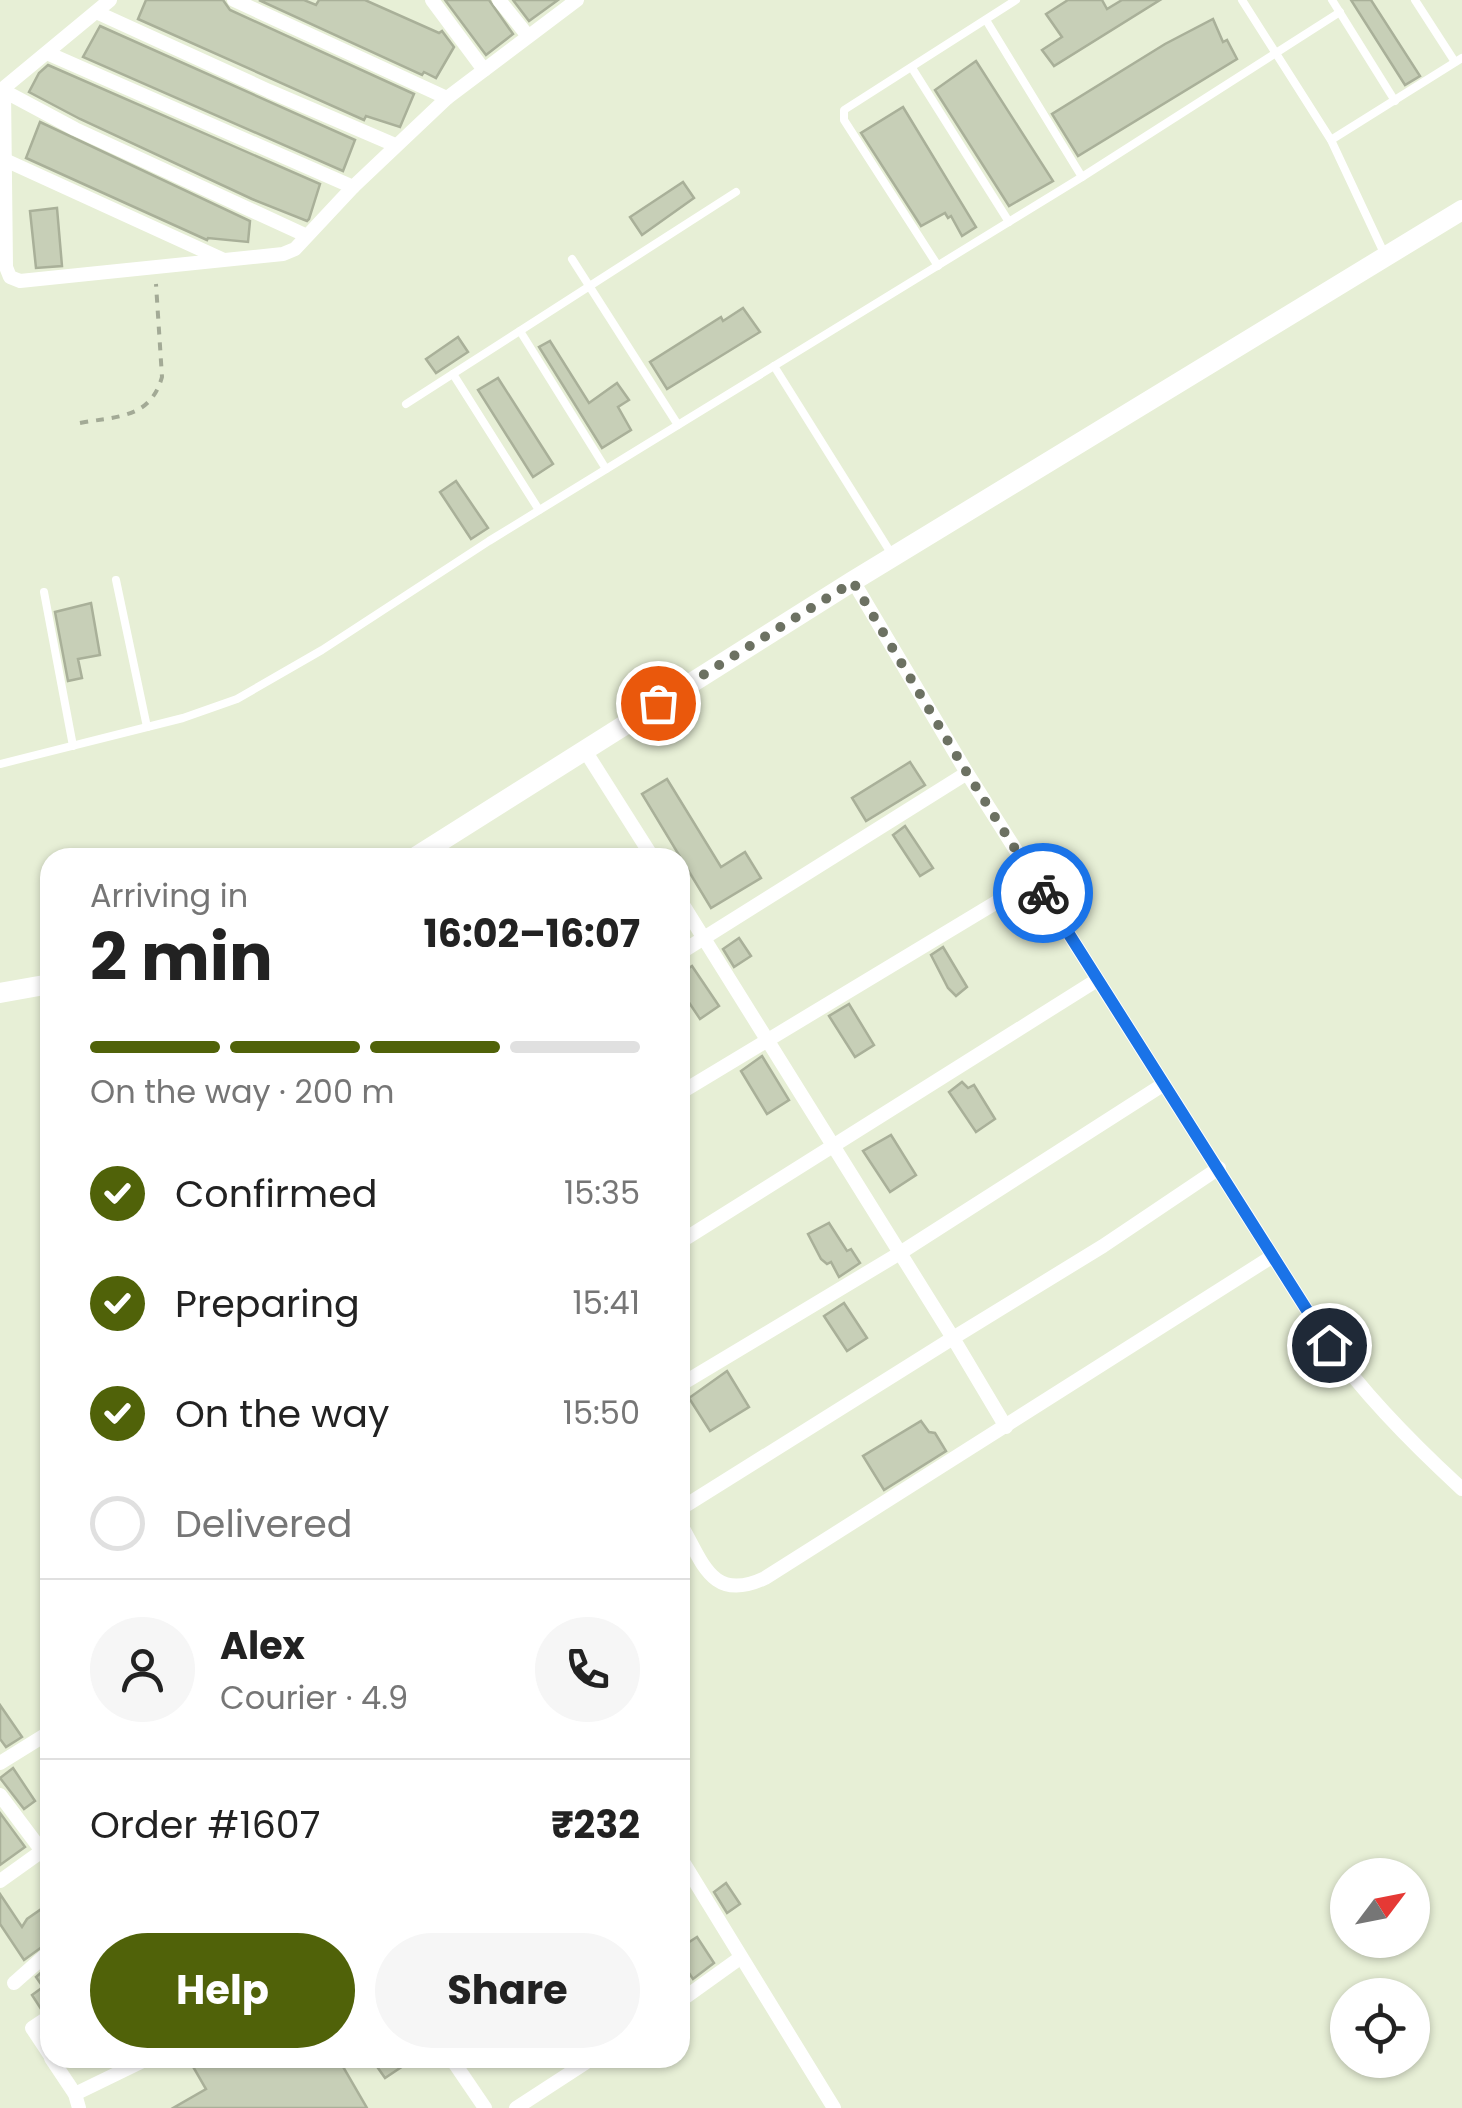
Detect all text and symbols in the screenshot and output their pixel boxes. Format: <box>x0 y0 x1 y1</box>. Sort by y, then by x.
pin <box>616 661 701 746</box>
icon: bag <box>631 676 686 731</box>
courier <box>993 843 1093 943</box>
icon: bike <box>1016 866 1071 921</box>
text: Arriving in <box>90 873 248 918</box>
text: 16:02–16:07 <box>423 907 640 960</box>
text: 2 min <box>90 912 273 1003</box>
text: On the way · 200 m <box>90 1069 395 1114</box>
icon: check <box>90 1166 145 1221</box>
text: Confirmed <box>175 1167 377 1220</box>
text: 15:35 <box>564 1170 640 1215</box>
icon: check <box>90 1276 145 1331</box>
text: Preparing <box>175 1277 360 1330</box>
text: 15:41 <box>572 1280 640 1325</box>
pin <box>1287 1303 1372 1388</box>
icon: home <box>1302 1318 1357 1373</box>
icon: check <box>90 1386 145 1441</box>
text: On the way <box>175 1387 389 1440</box>
text: 15:50 <box>563 1390 640 1435</box>
text: Delivered <box>175 1497 352 1550</box>
button: person <box>90 1617 195 1722</box>
button: phone <box>535 1617 640 1722</box>
text: Alex <box>220 1619 305 1672</box>
text: Courier · 4.9 <box>220 1675 408 1720</box>
text: Order #1607 <box>90 1798 320 1851</box>
text: ₹232 <box>551 1798 640 1851</box>
north arrow <box>1330 1858 1430 1958</box>
map controls <box>1330 1858 1430 2078</box>
button: Help <box>90 1933 355 2048</box>
button: Share <box>375 1933 640 2048</box>
button: locate <box>1330 1978 1430 2078</box>

